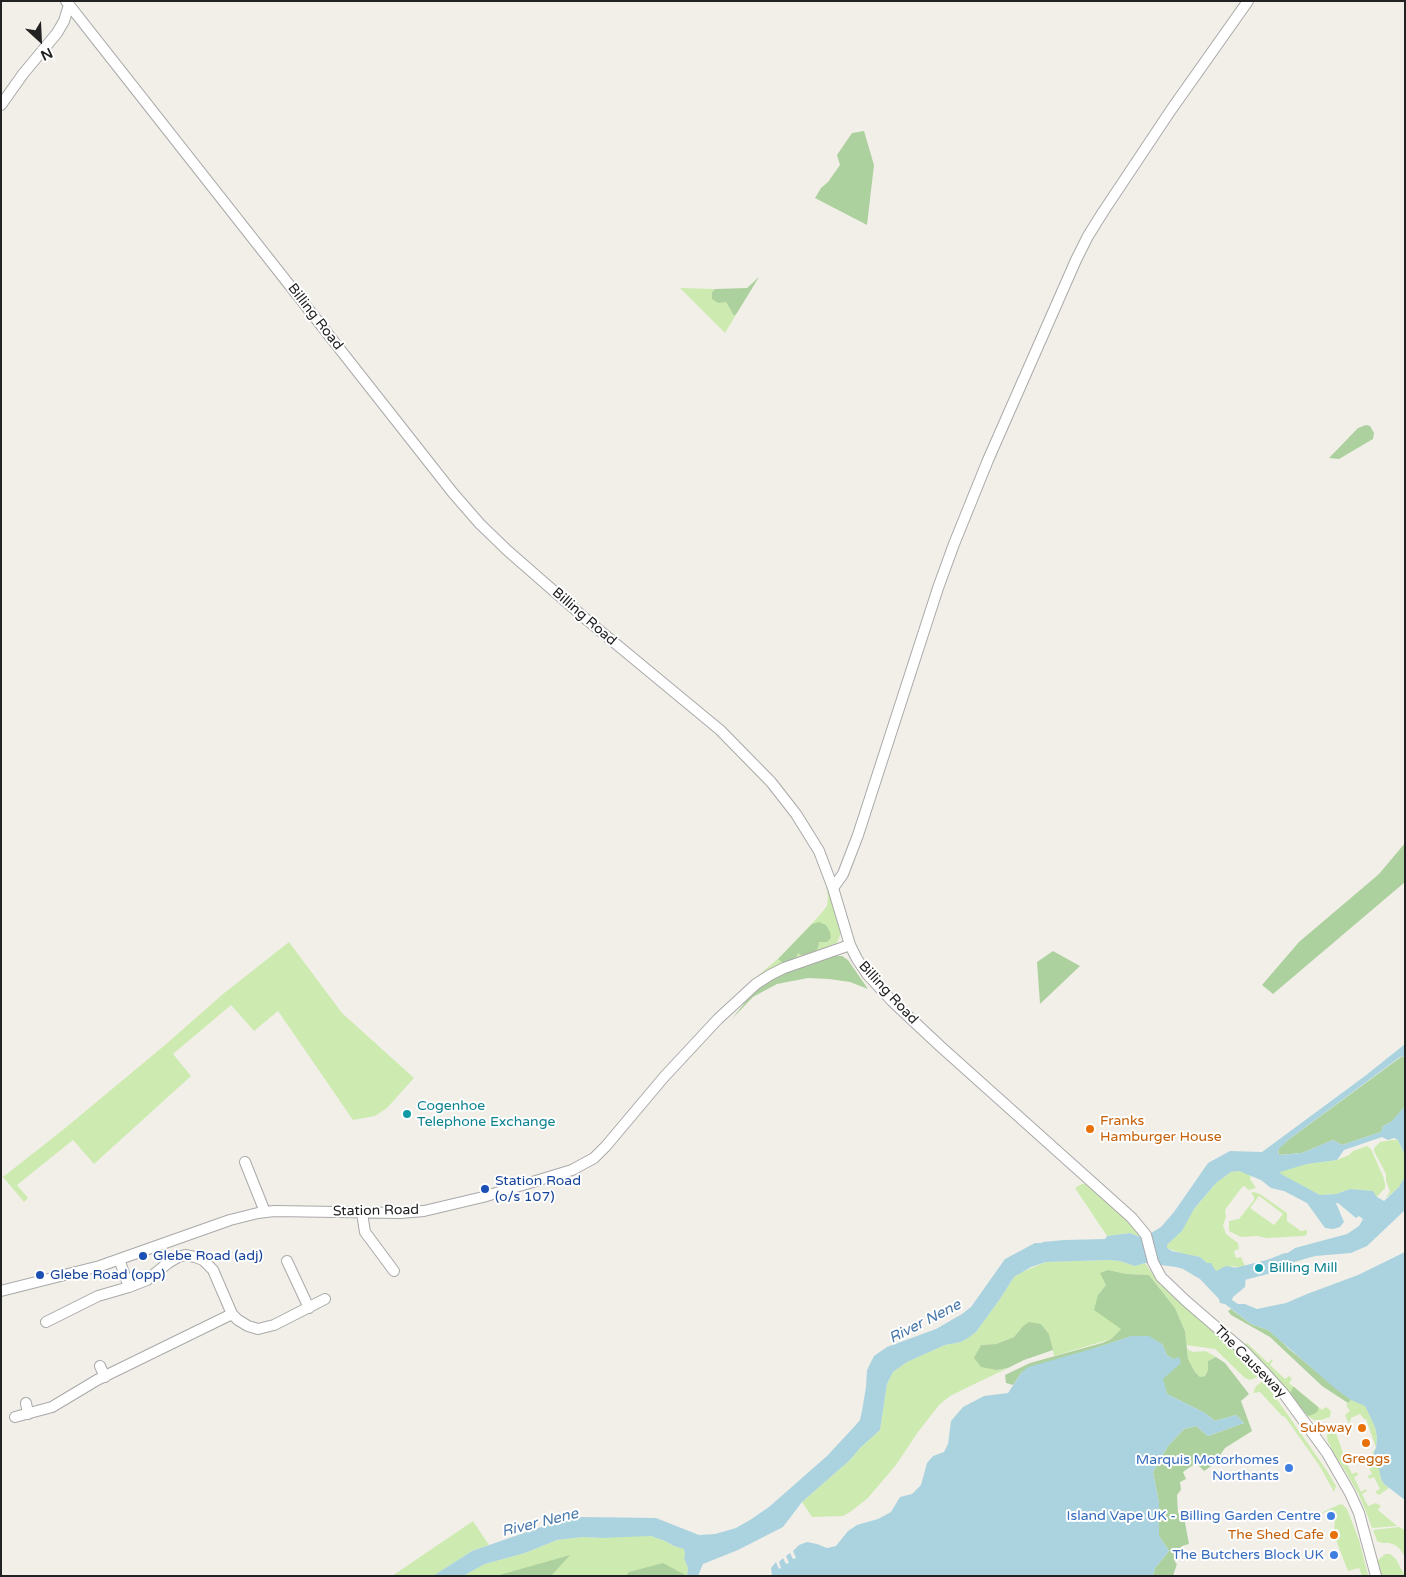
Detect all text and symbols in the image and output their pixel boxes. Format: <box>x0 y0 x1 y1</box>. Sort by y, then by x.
north arrow <box>15 15 65 65</box>
text: N <box>38 44 55 64</box>
street label: Billing Road <box>284 280 346 354</box>
street label: Billing Road <box>548 585 620 649</box>
street label: Billing Road <box>855 958 921 1028</box>
place label: Cogenhoe Telephone Exchange <box>417 1098 555 1130</box>
marker: Cogenhoe Telephone Exchange <box>401 1108 413 1120</box>
place label: Franks Hamburger House <box>1100 1113 1222 1146</box>
marker: Franks Hamburger House <box>1084 1123 1096 1135</box>
place label: Station Road (o/s 107) <box>495 1173 581 1206</box>
marker: Station Road (o/s 107) <box>479 1183 491 1195</box>
street label: Station Road <box>333 1202 419 1220</box>
place label: Glebe Road (adj) <box>153 1248 263 1264</box>
marker: Glebe Road (adj) <box>137 1250 149 1262</box>
place label: Billing Mill <box>1269 1260 1337 1276</box>
marker: Billing Mill <box>1253 1262 1265 1274</box>
place label: Glebe Road (opp) <box>50 1267 165 1283</box>
marker: Glebe Road (opp) <box>34 1269 46 1281</box>
water label: River Nene <box>886 1296 964 1348</box>
street label: The Causeway <box>1210 1322 1290 1402</box>
place label: Subway <box>1300 1420 1352 1436</box>
marker: Subway <box>1356 1422 1368 1434</box>
marker: Greggs <box>1360 1437 1372 1449</box>
place label: Greggs <box>1342 1451 1390 1467</box>
place label: Marquis Motorhomes Northants <box>1136 1452 1279 1484</box>
marker: Marquis Motorhomes Northants <box>1283 1462 1295 1474</box>
water label: River Nene <box>500 1505 580 1541</box>
place label: Island Vape UK - Billing Garden Centre <box>1067 1508 1321 1524</box>
marker: Island Vape UK - Billing Garden Centre <box>1325 1510 1337 1522</box>
place label: The Shed Cafe <box>1228 1527 1324 1543</box>
marker: The Shed Cafe <box>1328 1529 1340 1541</box>
place label: The Butchers Block UK <box>1172 1547 1324 1563</box>
marker: The Butchers Block UK <box>1328 1549 1340 1561</box>

